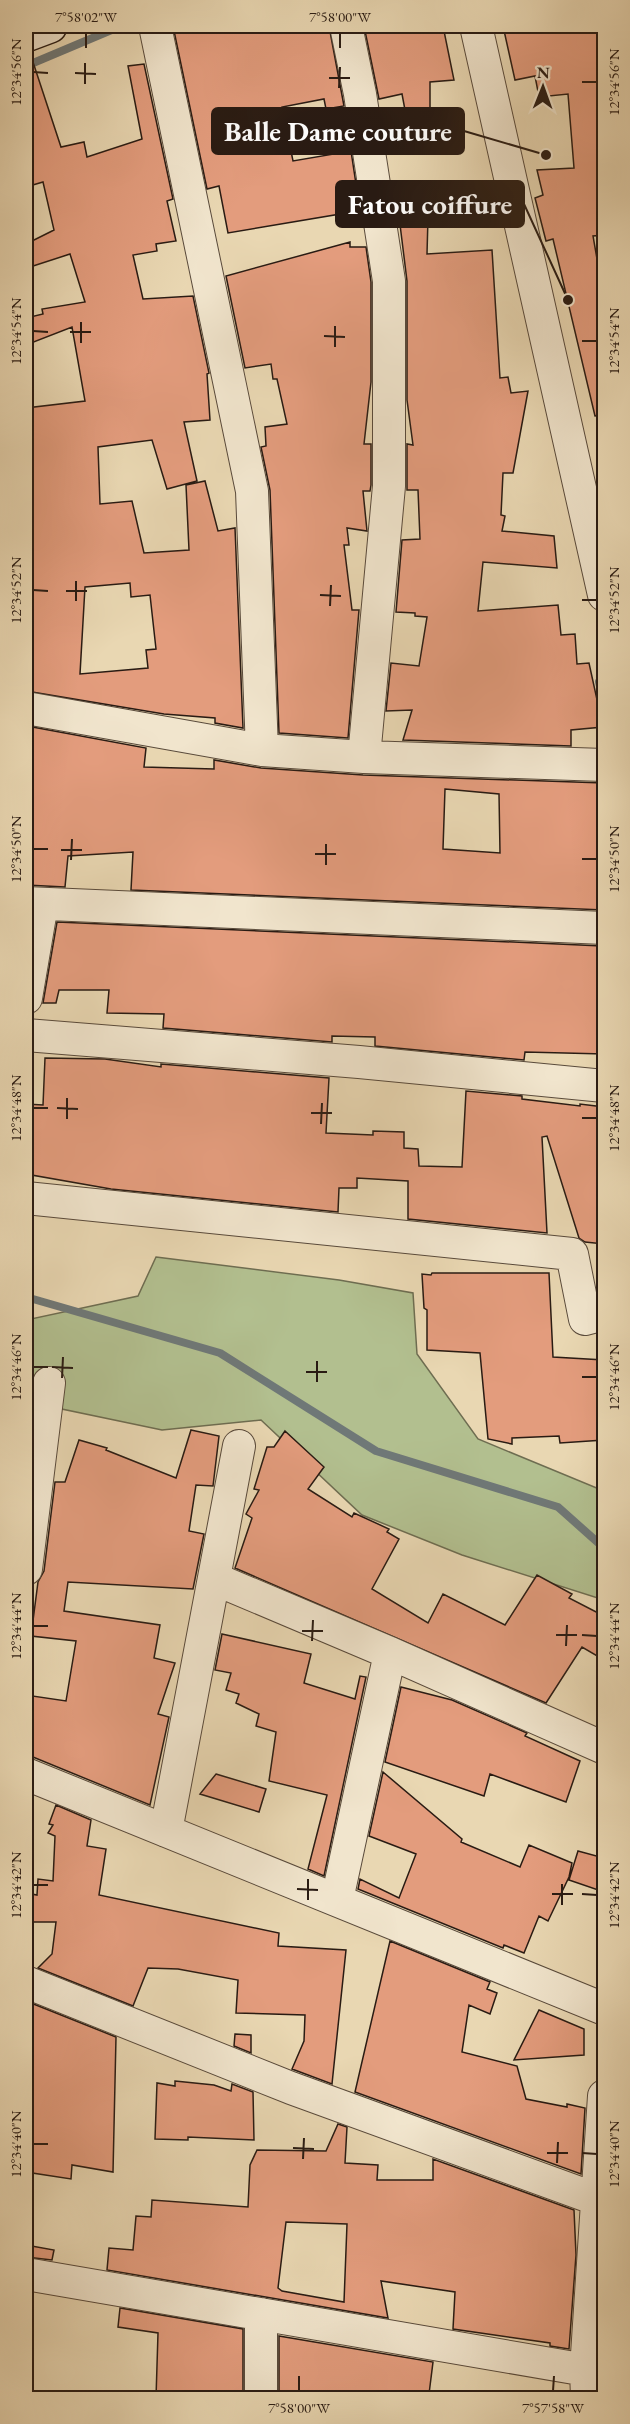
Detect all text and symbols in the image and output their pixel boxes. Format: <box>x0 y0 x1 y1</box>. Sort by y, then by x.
text: 7°58'02"W <box>55 7 117 26</box>
text: 7°58'00"W <box>309 7 371 26</box>
text: 12°34'56"N <box>6 38 25 106</box>
text: 12°34'56"N <box>604 48 623 116</box>
north arrow <box>513 57 573 117</box>
text: N <box>537 62 550 83</box>
callout: Balle Dame couture <box>212 108 464 154</box>
text: Balle Dame couture <box>224 113 452 149</box>
callout: Fatou coiffure <box>336 181 524 227</box>
text: Fatou coiffure <box>348 186 512 222</box>
text: 12°34'54"N <box>6 297 25 365</box>
text: 12°34'54"N <box>604 307 623 375</box>
text: 12°34'52"N <box>6 556 25 624</box>
text: 12°34'52"N <box>604 566 623 634</box>
text: 12°34'50"N <box>6 815 25 883</box>
text: 12°34'50"N <box>604 825 623 893</box>
text: 12°34'48"N <box>6 1074 25 1142</box>
text: 12°34'48"N <box>604 1084 623 1152</box>
text: 12°34'46"N <box>6 1333 25 1401</box>
text: 12°34'46"N <box>604 1343 623 1411</box>
text: 12°34'44"N <box>6 1592 25 1660</box>
text: 12°34'44"N <box>604 1602 623 1670</box>
text: 12°34'42"N <box>6 1851 25 1919</box>
text: 12°34'42"N <box>604 1861 623 1929</box>
text: 12°34'40"N <box>6 2110 25 2178</box>
text: 12°34'40"N <box>604 2120 623 2188</box>
text: 7°58'00"W <box>268 2398 330 2417</box>
text: 7°57'58"W <box>522 2398 584 2417</box>

